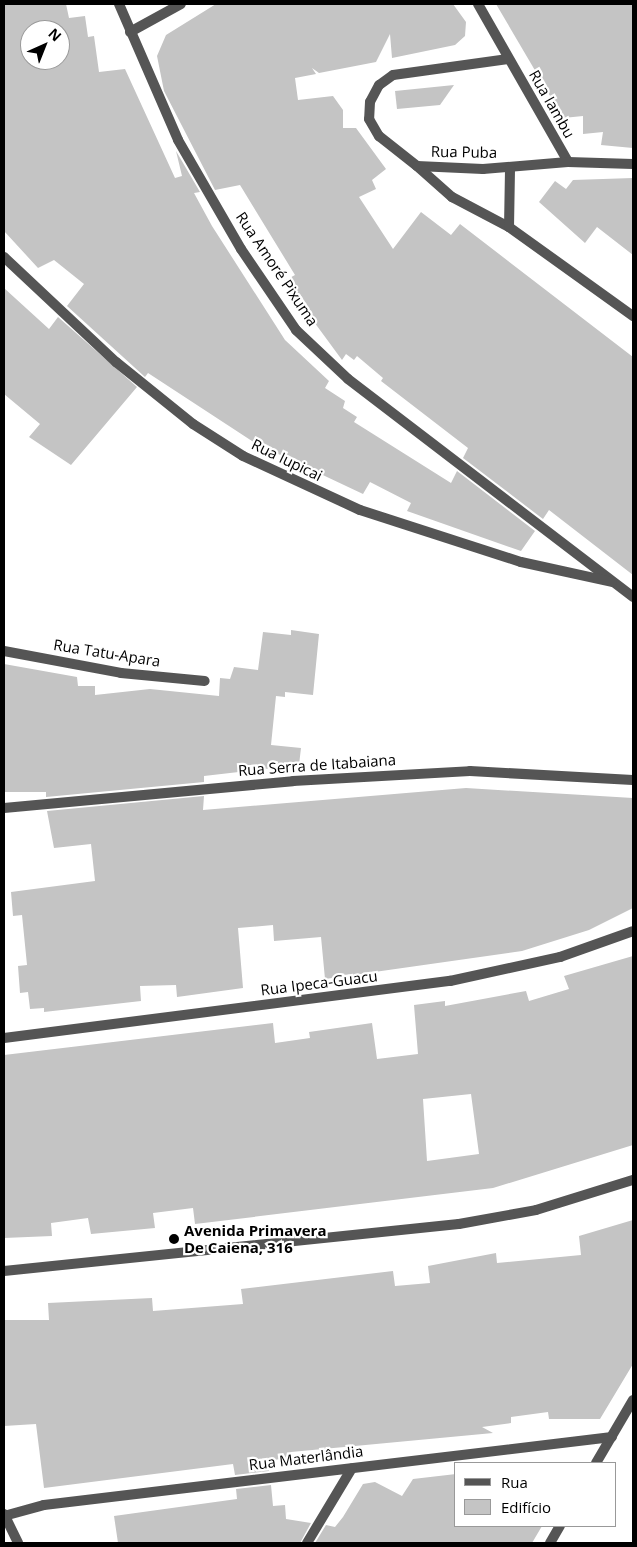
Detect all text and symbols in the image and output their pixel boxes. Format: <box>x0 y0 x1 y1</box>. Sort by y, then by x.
north arrow <box>20 20 70 70</box>
text: N <box>44 24 66 45</box>
street label: Rua Iambu <box>525 67 579 141</box>
street label: Rua Puba <box>431 142 497 162</box>
street label: Rua Amoré Pixuma <box>232 209 322 329</box>
street label: Rua Iupicai <box>249 435 325 485</box>
street label: Rua Tatu-Apara <box>52 636 162 670</box>
street label: Rua Serra de Itabaiana <box>237 750 397 780</box>
street label: Rua Ipeca-Guacu <box>260 967 378 999</box>
place label: Avenida Primavera De Caiena, 316 <box>184 1221 326 1256</box>
marker: Avenida Primavera De Caiena, 316 <box>168 1233 180 1245</box>
street label: Rua Materlândia <box>248 1442 364 1474</box>
legend <box>454 1462 617 1527</box>
text: Rua <box>501 1472 528 1492</box>
text: Edifício <box>501 1497 551 1517</box>

